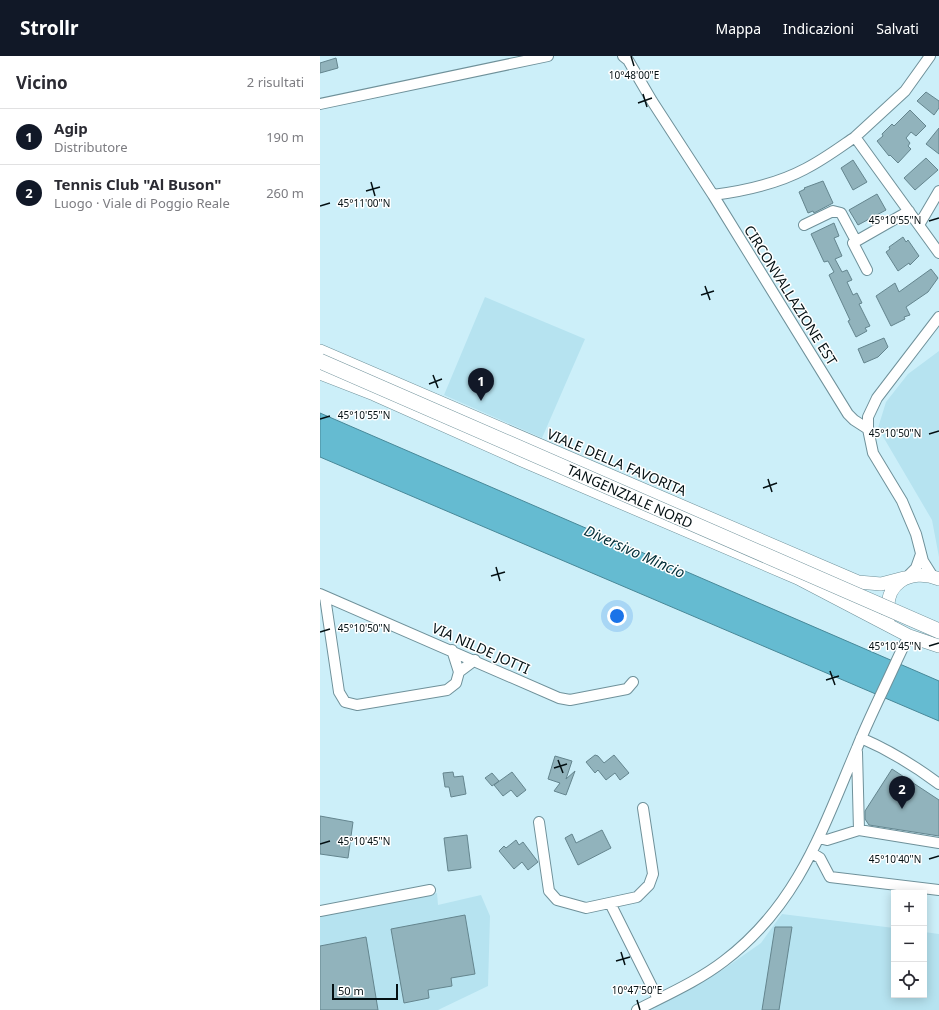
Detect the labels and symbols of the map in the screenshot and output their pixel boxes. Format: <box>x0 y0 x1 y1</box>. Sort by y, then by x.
text: 10°48'00"E <box>609 68 659 82</box>
text: 45°11'00"N <box>338 196 390 210</box>
text: 45°10'55"N <box>869 213 921 227</box>
street label: CIRCONVALLAZIONE EST <box>740 221 842 369</box>
pin: 1 <box>468 368 494 401</box>
text: 45°10'55"N <box>338 408 390 422</box>
street label: VIALE DELLA FAVORITA <box>544 424 690 500</box>
text: 45°10'50"N <box>869 426 921 440</box>
street label: TANGENZIALE NORD <box>564 460 696 532</box>
water label: Diversivo Mincio <box>581 520 689 582</box>
your location <box>607 606 627 626</box>
street label: VIA NILDE JOTTI <box>429 618 533 678</box>
text: 45°10'50"N <box>338 621 390 635</box>
text: 45°10'45"N <box>869 639 921 653</box>
pin: 2 <box>889 776 915 809</box>
text: 45°10'45"N <box>338 834 390 848</box>
text: 45°10'40"N <box>869 852 921 866</box>
scale bar <box>332 982 398 1001</box>
text: 10°47'50"E <box>612 983 662 997</box>

